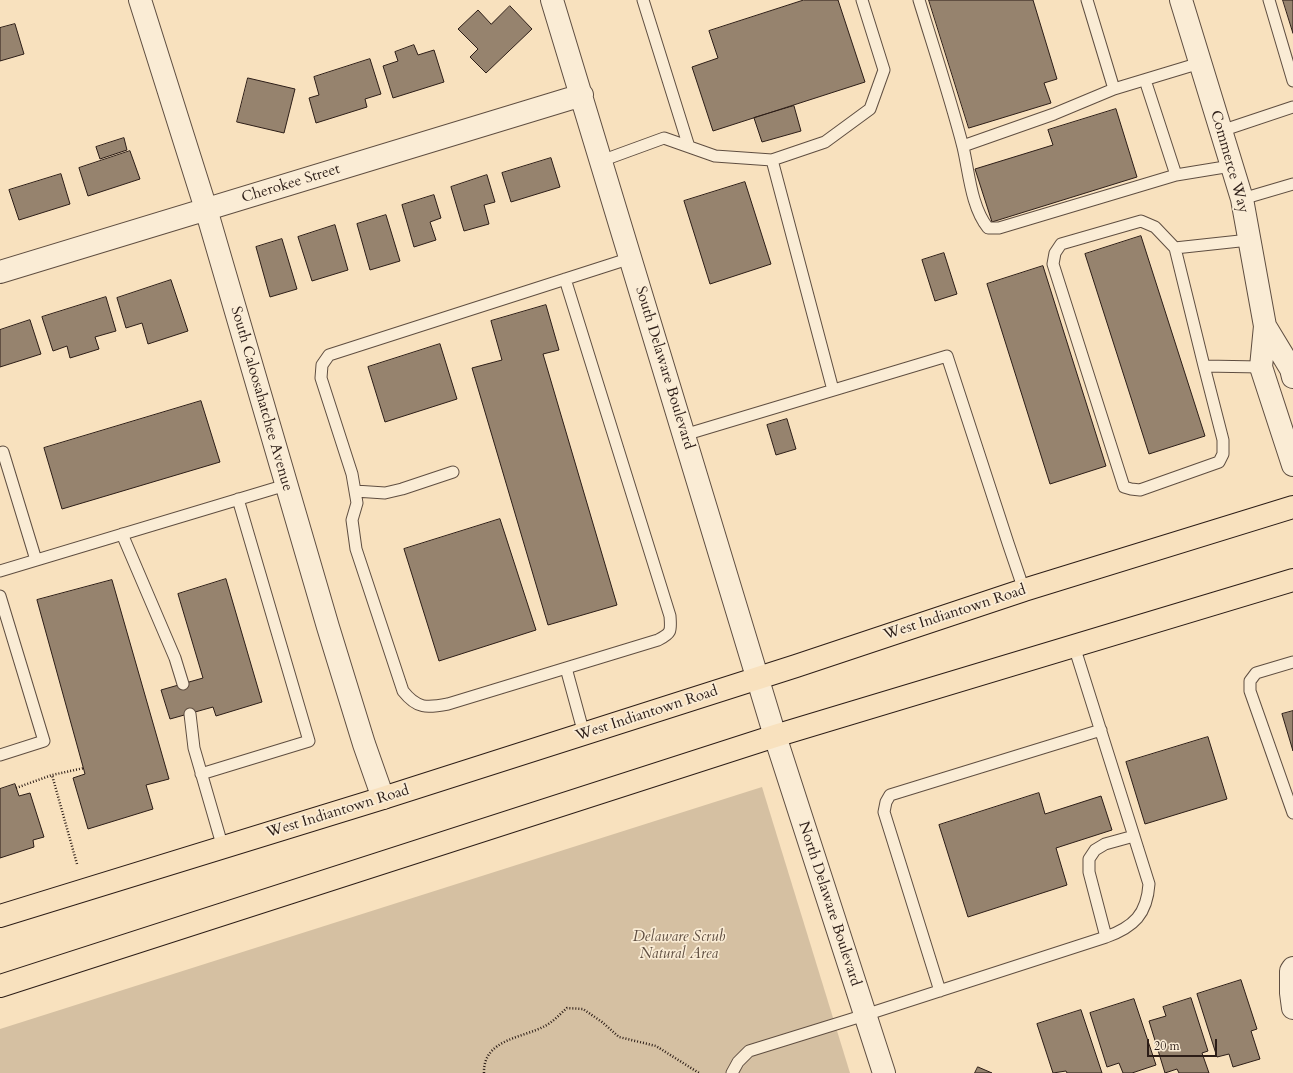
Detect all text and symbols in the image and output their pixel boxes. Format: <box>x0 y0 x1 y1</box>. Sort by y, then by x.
street label: Commerce Way <box>1206 109 1252 215</box>
street label: Cherokee Street <box>240 161 342 207</box>
street label: South Delaware Boulevard <box>631 284 697 452</box>
street label: South Caloosahatchee Avenue <box>226 305 296 493</box>
street label: West Indiantown Road <box>882 582 1028 644</box>
street label: West Indiantown Road <box>574 683 720 745</box>
street label: West Indiantown Road <box>264 782 412 842</box>
street label: North Delaware Boulevard <box>794 819 864 989</box>
park label: Delaware Scrub Natural Area <box>633 929 725 964</box>
scale bar <box>1149 1031 1219 1057</box>
text: 20 m <box>1154 1038 1180 1054</box>

